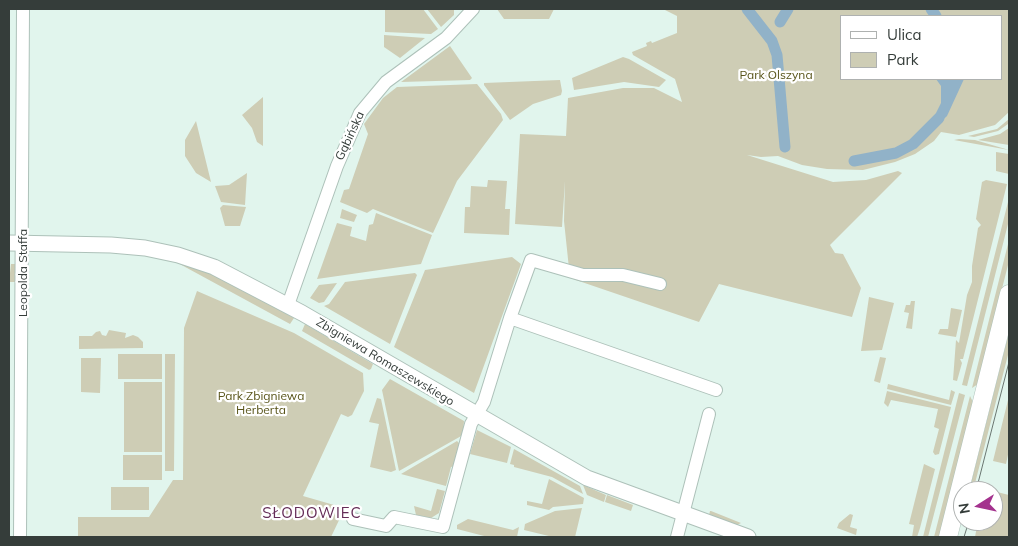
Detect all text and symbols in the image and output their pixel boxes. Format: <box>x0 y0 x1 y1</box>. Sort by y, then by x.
legend <box>840 15 1003 80</box>
text: Ulica <box>887 25 921 44</box>
text: Park <box>887 50 919 69</box>
park label: Park Olszyna <box>739 68 813 82</box>
street label: Gąbińska <box>332 109 368 163</box>
street label: Leopolda Staffa <box>16 229 30 317</box>
street label: Zbigniewa Romaszewskiego <box>313 315 457 409</box>
park label: Park Zbigniewa Herberta <box>218 389 304 417</box>
north arrow <box>953 481 1003 531</box>
text: N <box>954 502 974 515</box>
district label: SŁODOWIEC <box>261 504 363 522</box>

